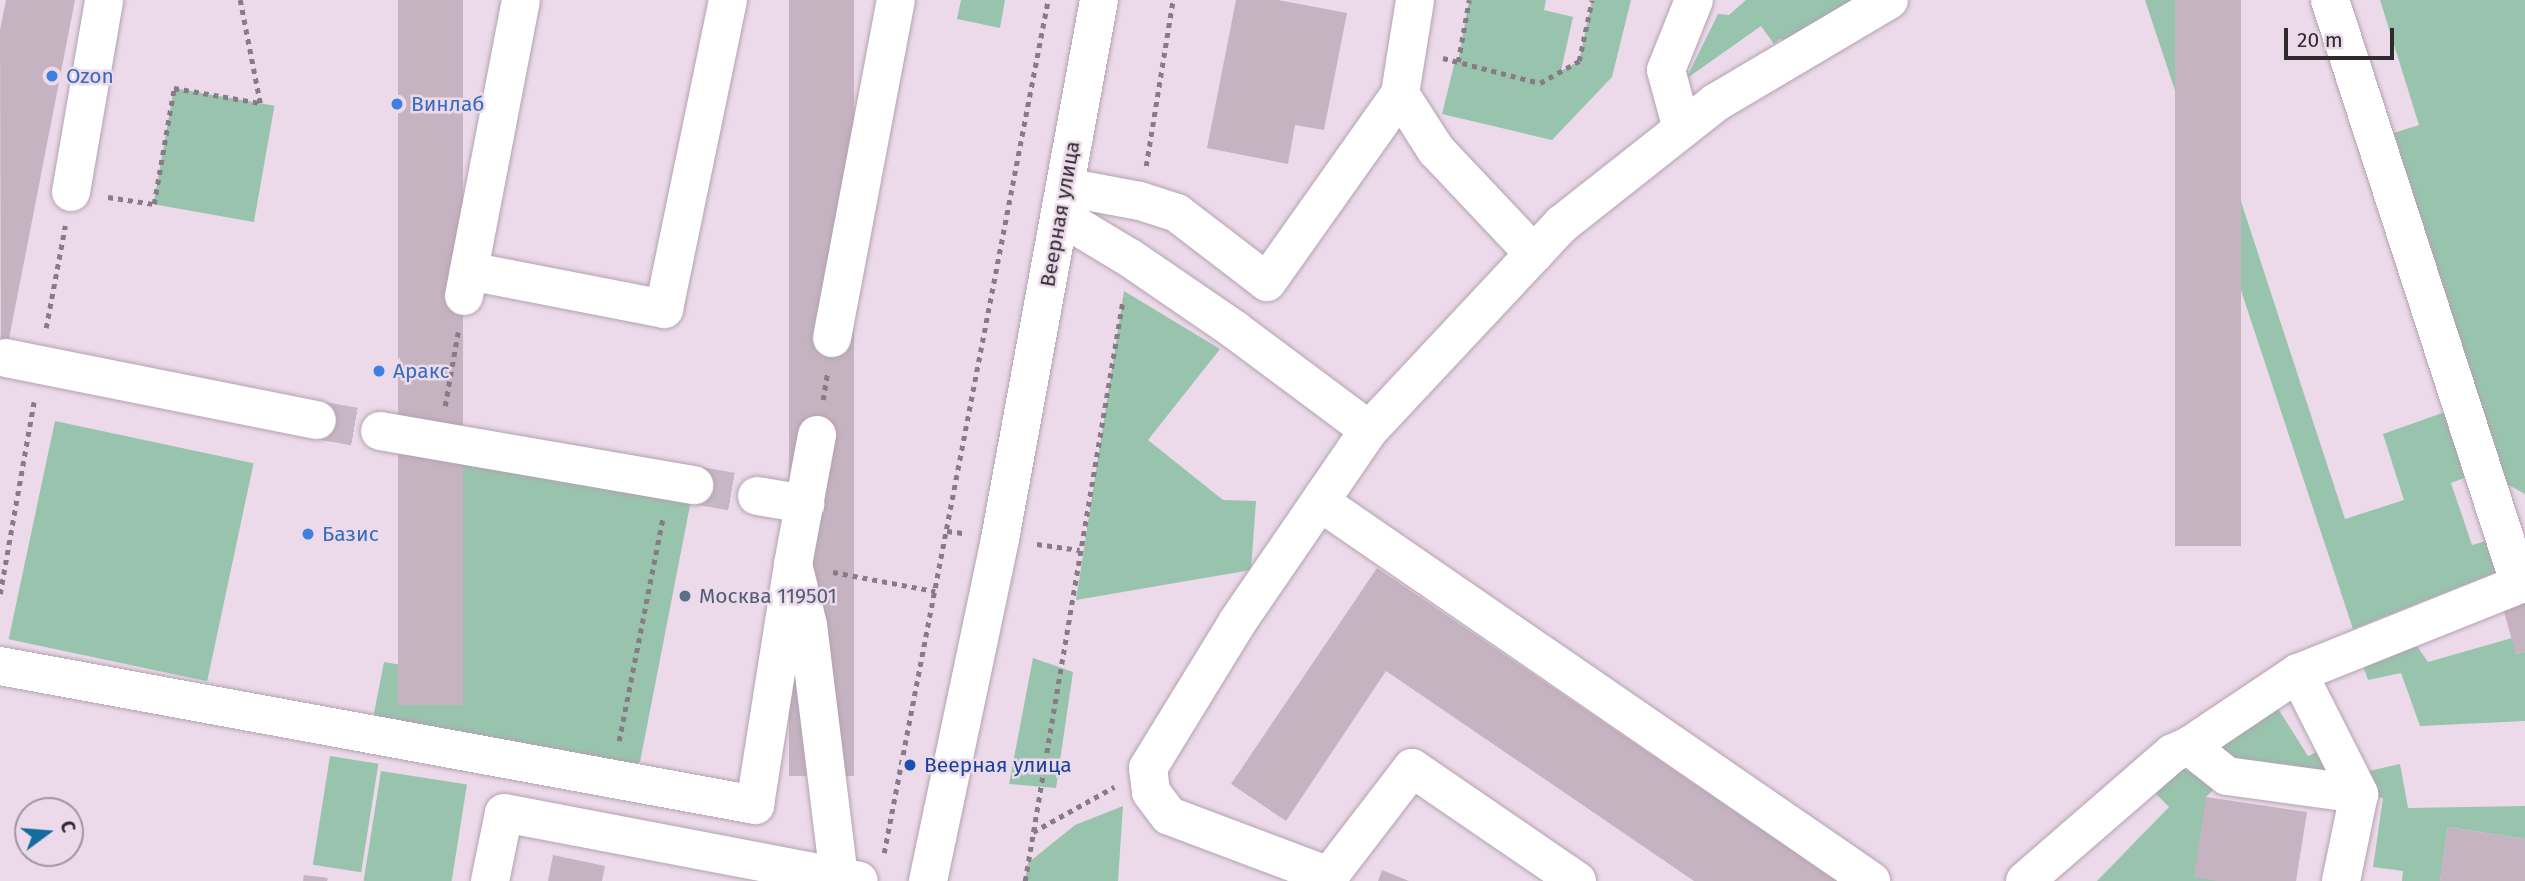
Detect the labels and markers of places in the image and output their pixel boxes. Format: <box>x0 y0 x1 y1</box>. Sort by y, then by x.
place label: Ozon <box>66 63 114 89</box>
marker: Ozon <box>44 68 60 84</box>
place label: Винлаб <box>411 91 484 117</box>
marker: Винлаб <box>389 96 405 112</box>
place label: Аракс <box>393 358 449 384</box>
marker: Аракс <box>371 363 387 379</box>
place label: Базис <box>322 521 379 547</box>
marker: Базис <box>300 526 316 542</box>
place label: Москва 119501 <box>699 583 837 609</box>
marker: Москва 119501 <box>677 588 693 604</box>
place label: Веерная улица <box>924 752 1072 778</box>
marker: Веерная улица <box>902 757 918 773</box>

